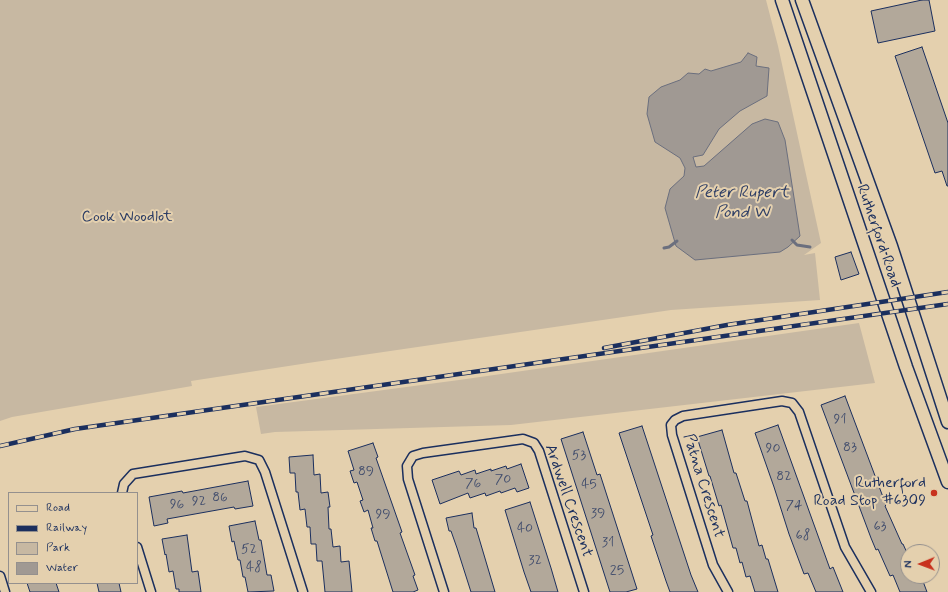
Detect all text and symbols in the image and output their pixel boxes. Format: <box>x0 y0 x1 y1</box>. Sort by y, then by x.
street label: Rutherford Road <box>851 182 905 290</box>
water label: Peter Rupert Pond W <box>695 183 789 223</box>
park label: Cook Woodlot <box>82 208 172 228</box>
house number: 91 <box>834 412 846 428</box>
street label: Patna Crescent <box>678 431 728 541</box>
house number: 83 <box>843 440 857 456</box>
house number: 90 <box>766 441 780 457</box>
street label: Ardwell Crescent <box>540 442 596 560</box>
house number: 53 <box>572 448 586 464</box>
house number: 89 <box>358 464 374 480</box>
house number: 82 <box>776 469 792 485</box>
house number: 70 <box>495 472 511 488</box>
place label: Rutherford Road Stop #6309 <box>814 474 926 512</box>
house number: 76 <box>465 476 481 492</box>
house number: 45 <box>581 477 597 493</box>
marker: Rutherford Road Stop #6309 <box>929 488 939 498</box>
house number: 86 <box>212 490 228 506</box>
legend <box>8 492 138 584</box>
house number: 92 <box>192 494 206 510</box>
house number: 96 <box>170 497 184 513</box>
house number: 74 <box>786 498 802 514</box>
text: Road <box>46 500 70 516</box>
house number: 39 <box>591 506 605 522</box>
house number: 99 <box>375 507 391 523</box>
house number: 63 <box>873 519 887 535</box>
text: Railway <box>46 520 87 536</box>
house number: 40 <box>517 521 533 537</box>
house number: 68 <box>796 528 810 544</box>
house number: 31 <box>602 535 614 551</box>
text: Park <box>46 540 70 556</box>
house number: 52 <box>241 542 257 558</box>
north arrow <box>900 544 940 584</box>
house number: 32 <box>528 553 542 569</box>
text: Water <box>46 560 78 576</box>
house number: 48 <box>246 560 262 576</box>
text: N <box>902 560 916 568</box>
house number: 25 <box>610 563 624 579</box>

